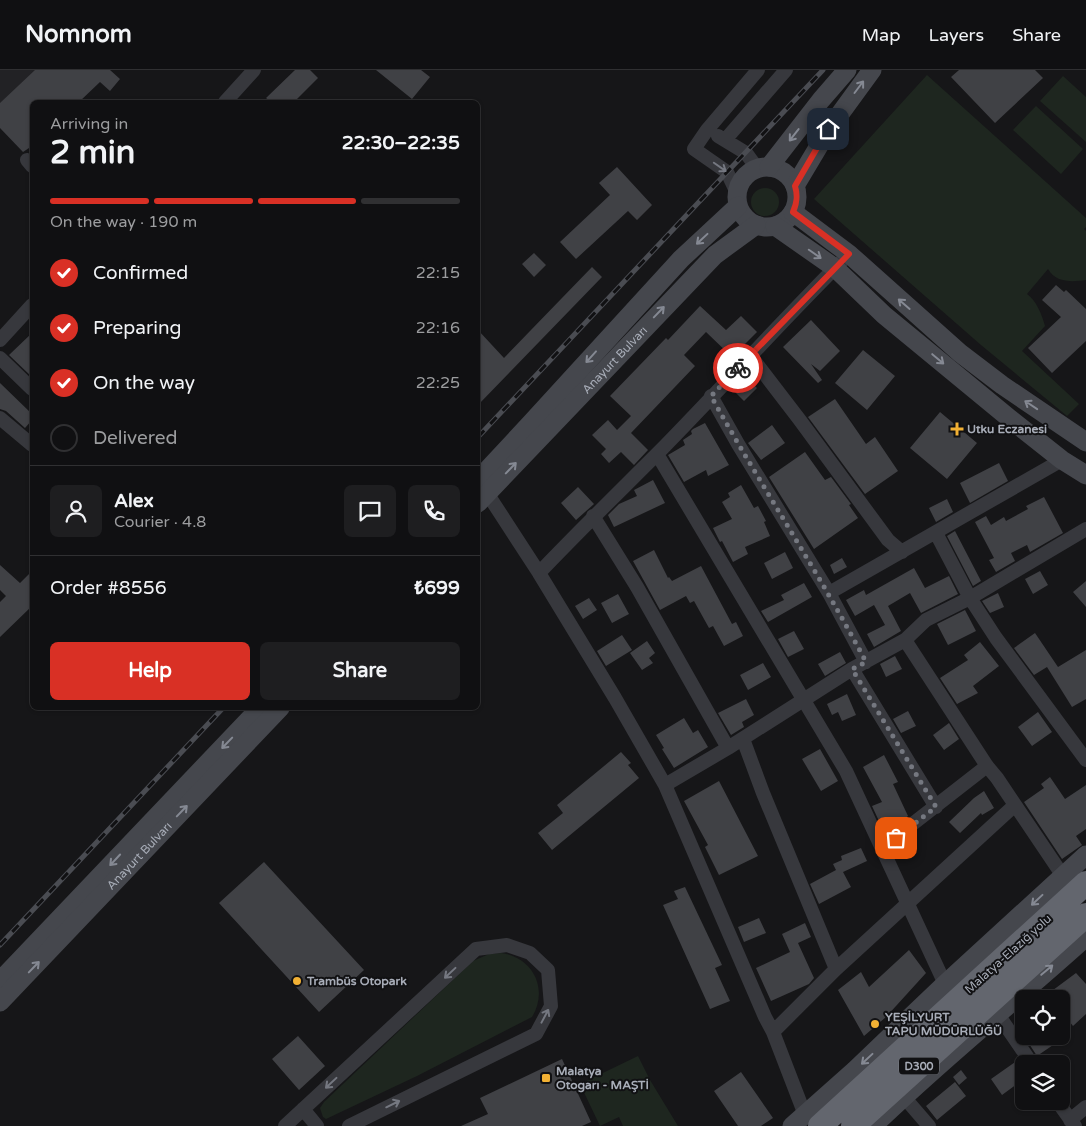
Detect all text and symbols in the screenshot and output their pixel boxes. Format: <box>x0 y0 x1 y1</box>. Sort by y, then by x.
text: Nomnom <box>25 20 132 49</box>
text: Map <box>862 24 901 46</box>
text: Layers <box>929 24 984 46</box>
text: Share <box>1012 24 1061 46</box>
one-way arrow <box>854 81 865 94</box>
pin <box>807 108 849 150</box>
text: Arriving in <box>50 114 128 134</box>
icon: home <box>814 115 842 143</box>
one-way arrow <box>788 128 799 141</box>
text: 22:30–22:35 <box>342 132 460 154</box>
text: 2 min <box>50 134 135 172</box>
one-way arrow <box>713 162 727 172</box>
text: On the way · 190 m <box>50 212 197 232</box>
one-way arrow <box>696 233 709 245</box>
one-way arrow <box>807 249 821 259</box>
icon: check <box>50 259 78 287</box>
text: Confirmed <box>93 262 188 284</box>
text: 22:15 <box>416 263 460 283</box>
one-way arrow <box>898 298 911 309</box>
one-way arrow <box>653 306 665 318</box>
icon: check <box>50 314 78 342</box>
text: Preparing <box>93 317 182 339</box>
text: 22:16 <box>416 318 460 338</box>
street label: Anayurt Bulvarı <box>579 323 650 397</box>
courier <box>713 343 763 393</box>
one-way arrow <box>585 351 597 364</box>
one-way arrow <box>931 353 944 364</box>
icon: bike <box>724 354 752 382</box>
icon: check <box>50 369 78 397</box>
text: On the way <box>93 372 195 394</box>
text: 22:25 <box>416 373 460 393</box>
one-way arrow <box>1024 399 1038 410</box>
place label: Utku Eczanesi <box>967 422 1047 436</box>
marker: Utku Eczanesi <box>951 423 963 435</box>
text: Delivered <box>93 427 178 449</box>
one-way arrow <box>505 461 517 474</box>
button: person <box>50 485 102 537</box>
button: chat <box>344 485 396 537</box>
button: phone <box>408 485 460 537</box>
text: Alex <box>114 490 154 512</box>
text: Courier · 4.8 <box>114 512 206 532</box>
text: Order #8556 <box>50 577 167 599</box>
text: ₺699 <box>414 577 460 599</box>
button: Help <box>50 642 250 700</box>
button: Share <box>260 642 460 700</box>
one-way arrow <box>221 736 233 749</box>
one-way arrow <box>176 805 188 817</box>
pin <box>875 817 917 859</box>
street label: Anayurt Bulvarı <box>104 819 175 892</box>
icon: bag <box>882 824 910 852</box>
one-way arrow <box>109 854 121 867</box>
one-way arrow <box>1030 894 1043 906</box>
street label: Malatya-Elazığ yolu <box>962 912 1054 996</box>
one-way arrow <box>28 961 40 973</box>
one-way arrow <box>1041 965 1054 976</box>
one-way arrow <box>444 967 457 979</box>
place label: Trambüs Otopark <box>306 974 407 989</box>
marker: Trambüs Otopark <box>291 975 303 987</box>
map controls <box>1015 990 1070 1110</box>
button: locate <box>1015 990 1070 1045</box>
one-way arrow <box>541 1009 551 1023</box>
place label: YEŞİLYURT TAPU MÜDÜRLÜĞÜ <box>884 1010 1002 1038</box>
marker: YEŞİLYURT TAPU MÜDÜRLÜĞÜ <box>869 1018 881 1030</box>
one-way arrow <box>861 1053 873 1065</box>
button: layers <box>1015 1055 1070 1110</box>
road number: D300 <box>899 1058 939 1074</box>
place label: Malatya Otogarı - MAŞTİ <box>556 1064 649 1093</box>
marker: Malatya Otogarı - MAŞTİ <box>540 1072 552 1084</box>
one-way arrow <box>325 1077 338 1089</box>
one-way arrow <box>385 1099 400 1109</box>

